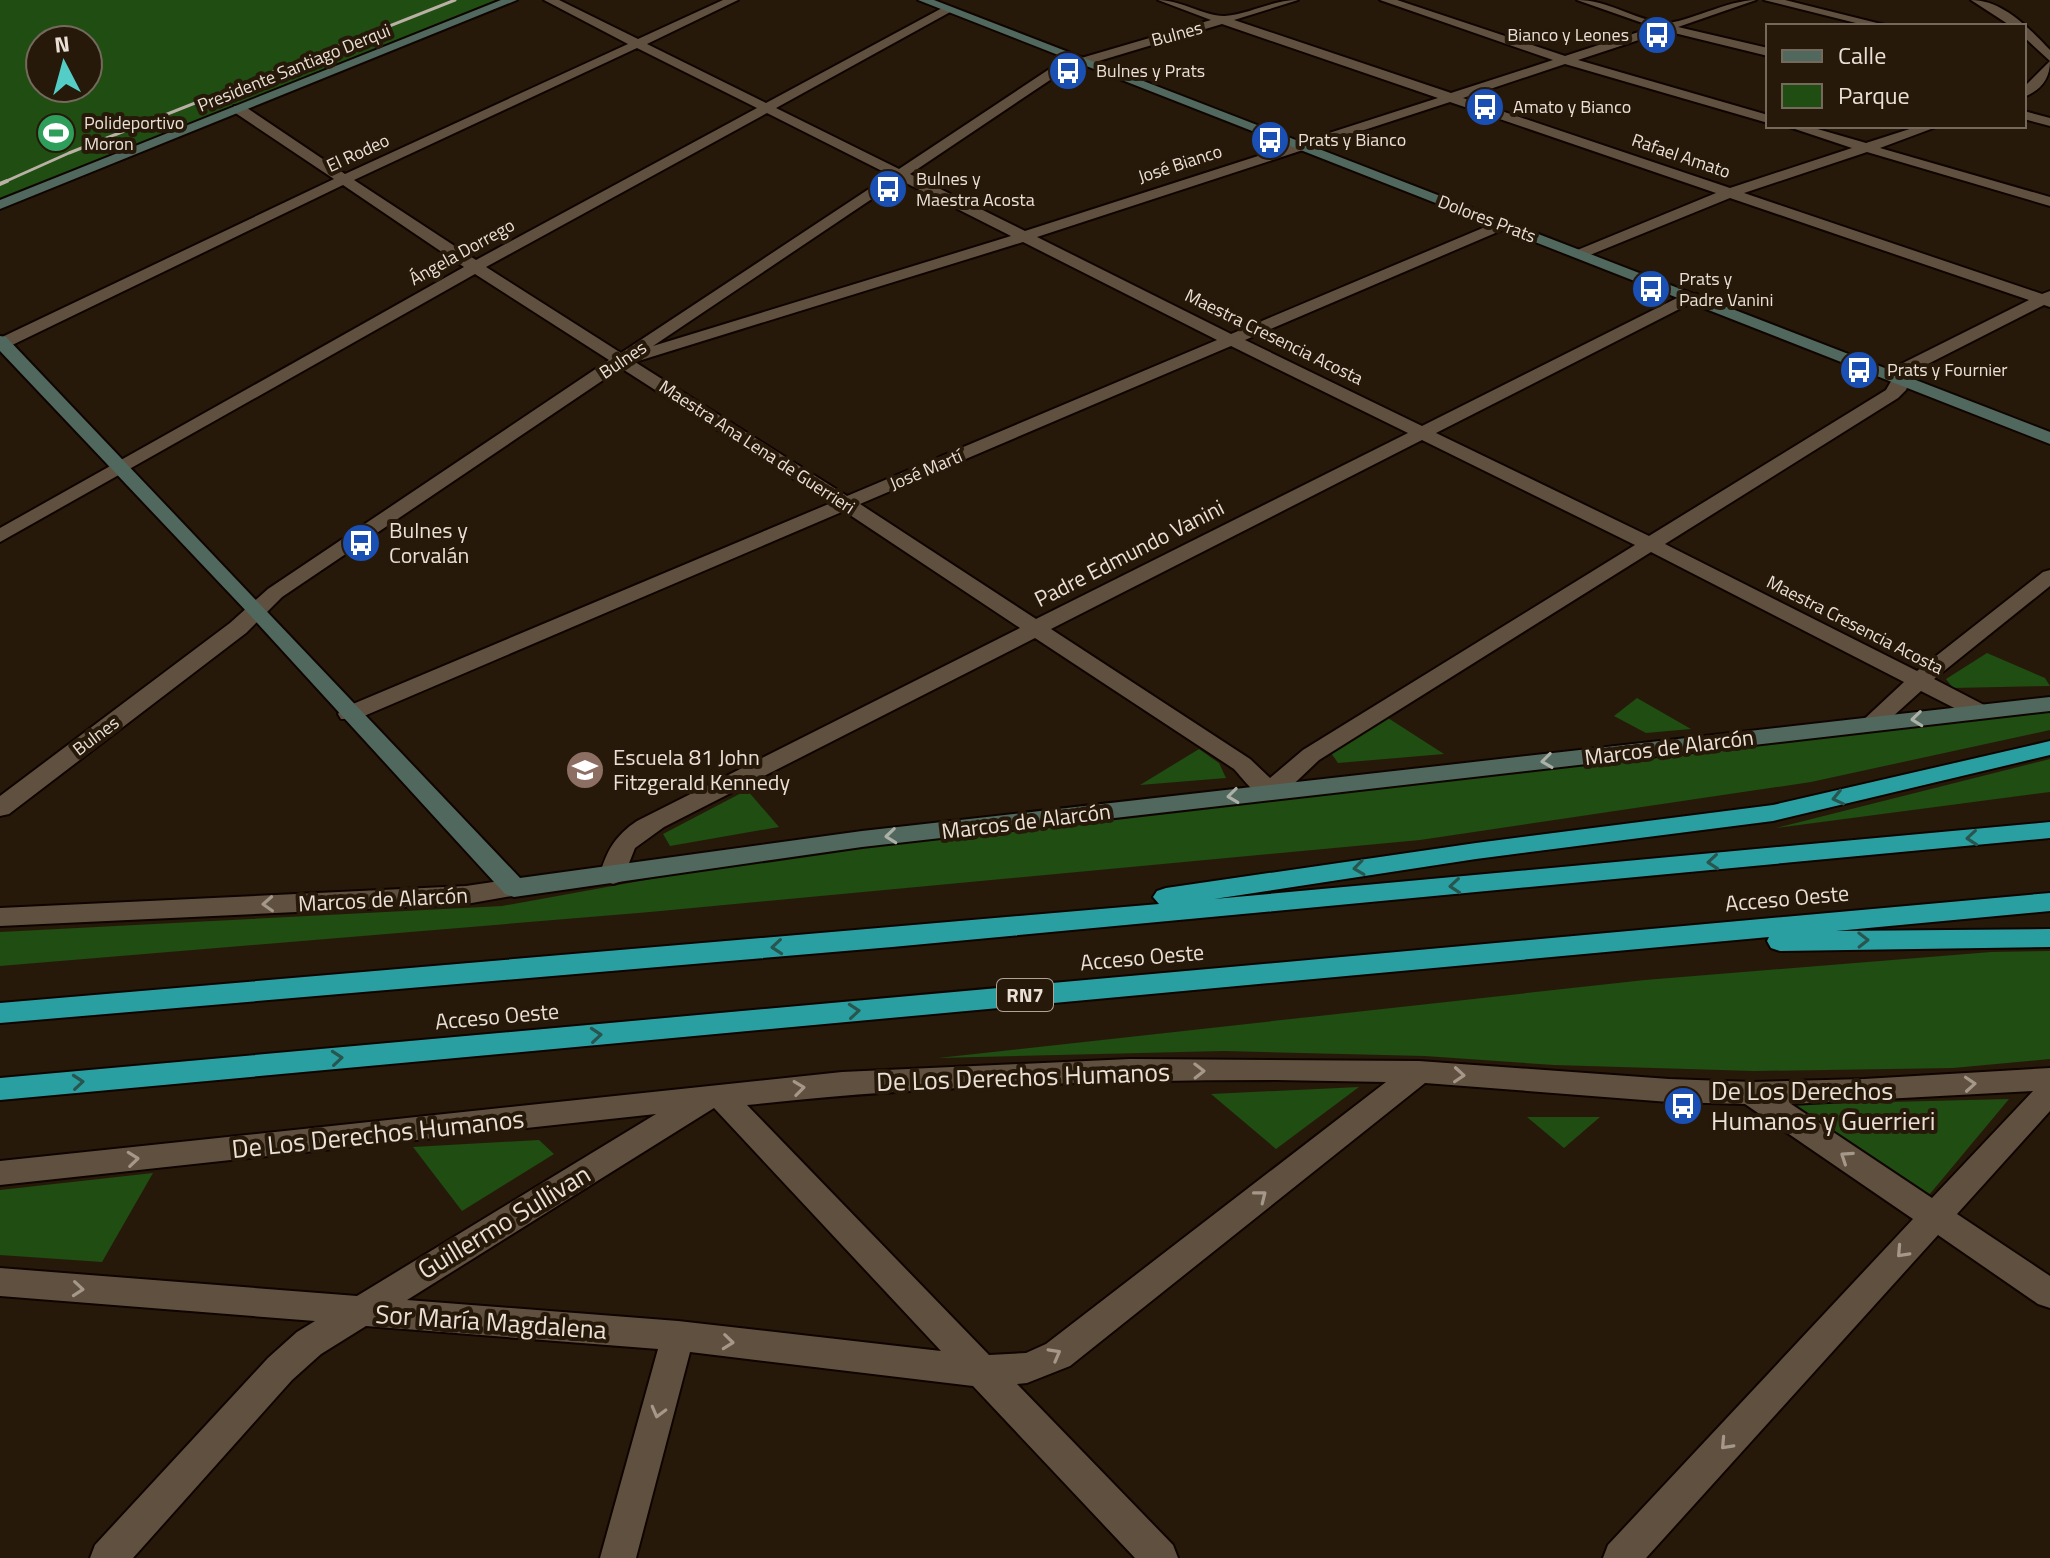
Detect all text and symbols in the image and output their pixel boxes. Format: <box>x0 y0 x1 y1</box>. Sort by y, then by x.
street label: Bulnes <box>1148 14 1205 53</box>
bus stop icon: Bianco y Leones <box>1636 14 1678 56</box>
street label: Presidente Santiago Derqui <box>193 16 394 119</box>
place label: Bianco y Leones <box>1507 21 1629 48</box>
north arrow <box>24 24 104 104</box>
legend <box>1766 24 2026 128</box>
text: N <box>53 26 71 62</box>
text: Calle <box>1838 37 1886 73</box>
bus stop icon: Bulnes y Prats <box>1047 50 1089 92</box>
place label: Bulnes y Prats <box>1096 57 1205 84</box>
text: Parque <box>1838 77 1910 113</box>
bus stop icon: Amato y Bianco <box>1464 86 1506 128</box>
place label: Amato y Bianco <box>1513 93 1631 120</box>
place label: Polideportivo Moron <box>84 109 184 157</box>
sports icon: Polideportivo Moron <box>35 112 77 154</box>
bus stop icon: Prats y Bianco <box>1249 119 1291 161</box>
street label: El Rodeo <box>322 126 394 179</box>
place label: Prats y Bianco <box>1298 126 1406 153</box>
street label: Rafael Amato <box>1628 126 1734 185</box>
street label: José Bianco <box>1134 137 1225 190</box>
place label: Bulnes y Maestra Acosta <box>916 165 1035 213</box>
bus stop icon: Bulnes y Maestra Acosta <box>867 168 909 210</box>
street label: Dolores Prats <box>1434 187 1540 250</box>
street label: Ángela Dorrego <box>404 211 520 292</box>
place label: Prats y Padre Vanini <box>1679 265 1773 313</box>
bus stop icon: Prats y Padre Vanini <box>1630 268 1672 310</box>
street label: Maestra Cresencia Acosta <box>1180 282 1368 392</box>
street label: Bulnes <box>594 334 652 385</box>
bus stop icon: Prats y Fournier <box>1838 349 1880 391</box>
place label: Prats y Fournier <box>1887 356 2008 383</box>
street label: Maestra Ana Lena de Guerrieri <box>654 373 861 520</box>
street label: José Martí <box>885 441 968 497</box>
street label: Padre Edmundo Vanini <box>1028 490 1230 616</box>
place label: Bulnes y Corvalán <box>389 513 469 572</box>
bus stop icon: Bulnes y Corvalán <box>340 522 382 564</box>
street label: Maestra Cresencia Acosta <box>1762 568 1948 681</box>
street label: Bulnes <box>67 709 125 762</box>
one-way arrow <box>1910 710 1923 727</box>
street label: Marcos de Alarcón <box>1582 720 1756 774</box>
place label: Escuela 81 John Fitzgerald Kennedy <box>613 740 790 799</box>
school or university icon: Escuela 81 John Fitzgerald Kennedy <box>564 749 606 791</box>
one-way arrow <box>1540 753 1553 770</box>
one-way arrow <box>1226 788 1239 805</box>
one-way arrow <box>1832 789 1845 806</box>
street label: Marcos de Alarcón <box>939 794 1113 848</box>
one-way arrow <box>885 827 898 844</box>
one-way arrow <box>1965 829 1978 846</box>
one-way arrow <box>1707 853 1720 870</box>
one-way arrow <box>1352 859 1366 876</box>
street label: Acceso Oeste <box>1724 876 1850 920</box>
one-way arrow <box>1448 877 1461 894</box>
street label: Marcos de Alarcón <box>297 878 469 920</box>
one-way arrow <box>261 896 274 913</box>
one-way arrow <box>1857 931 1870 949</box>
street label: Acceso Oeste <box>1079 935 1205 979</box>
one-way arrow <box>770 939 783 956</box>
road number: RN7 <box>997 979 1053 1011</box>
street label: Acceso Oeste <box>434 994 560 1038</box>
one-way arrow <box>848 1003 861 1020</box>
one-way arrow <box>589 1026 602 1043</box>
one-way arrow <box>331 1050 344 1067</box>
street label: De Los Derechos Humanos <box>875 1052 1171 1101</box>
one-way arrow <box>1193 1063 1206 1080</box>
one-way arrow <box>1453 1066 1466 1083</box>
place label: De Los Derechos Humanos y Guerrieri <box>1711 1071 1935 1140</box>
one-way arrow <box>72 1074 85 1091</box>
one-way arrow <box>1964 1076 1977 1093</box>
one-way arrow <box>793 1080 806 1097</box>
bus stop icon: De Los Derechos Humanos y Guerrieri <box>1662 1085 1704 1127</box>
street label: De Los Derechos Humanos <box>230 1099 526 1168</box>
one-way arrow <box>127 1151 140 1168</box>
one-way arrow <box>1840 1152 1855 1167</box>
street label: Guillermo Sullivan <box>410 1154 598 1289</box>
one-way arrow <box>1252 1191 1267 1205</box>
one-way arrow <box>1898 1243 1912 1258</box>
one-way arrow <box>72 1280 85 1297</box>
street label: Sor María Magdalena <box>374 1294 608 1349</box>
one-way arrow <box>721 1334 734 1351</box>
one-way arrow <box>1046 1348 1061 1364</box>
one-way arrow <box>650 1404 667 1418</box>
one-way arrow <box>1722 1434 1736 1449</box>

